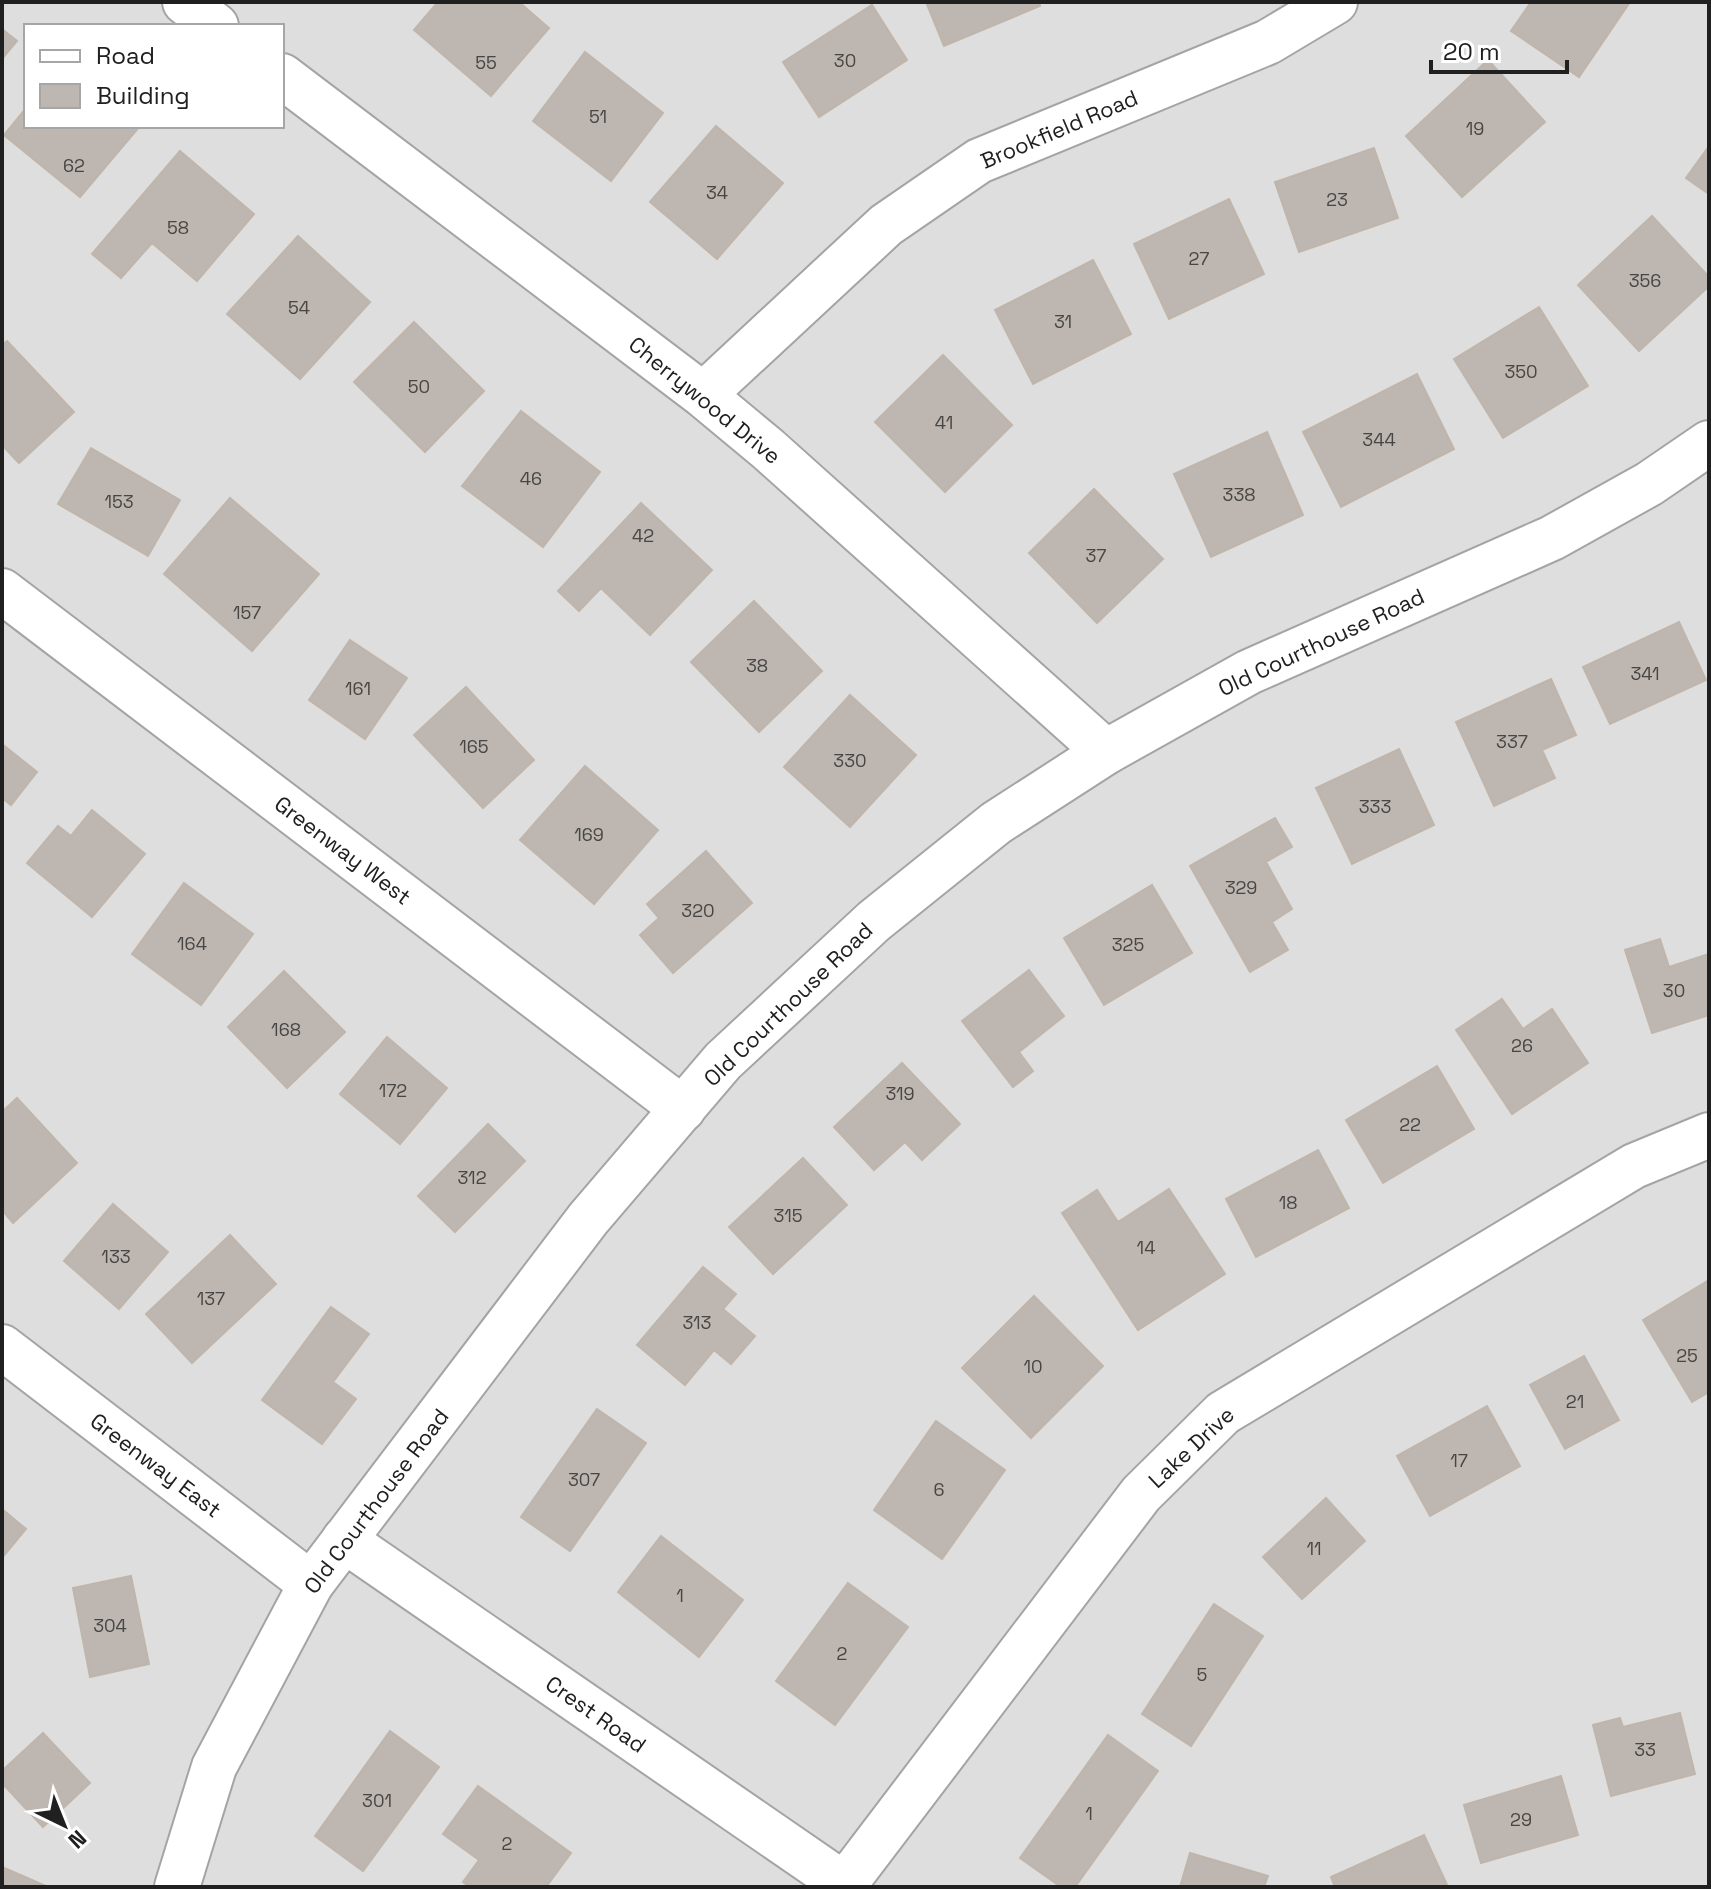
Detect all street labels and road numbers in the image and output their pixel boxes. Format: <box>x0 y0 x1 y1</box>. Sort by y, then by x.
street label: Brookfield Road <box>976 83 1142 175</box>
street label: Cherrywood Drive <box>623 330 787 470</box>
street label: Old Courthouse Road <box>1213 582 1429 702</box>
street label: Greenway West <box>269 789 417 911</box>
street label: Old Courthouse Road <box>698 916 878 1092</box>
street label: Lake Drive <box>1142 1400 1240 1494</box>
street label: Old Courthouse Road <box>297 1403 455 1599</box>
street label: Greenway East <box>85 1407 227 1523</box>
street label: Crest Road <box>540 1669 652 1759</box>

